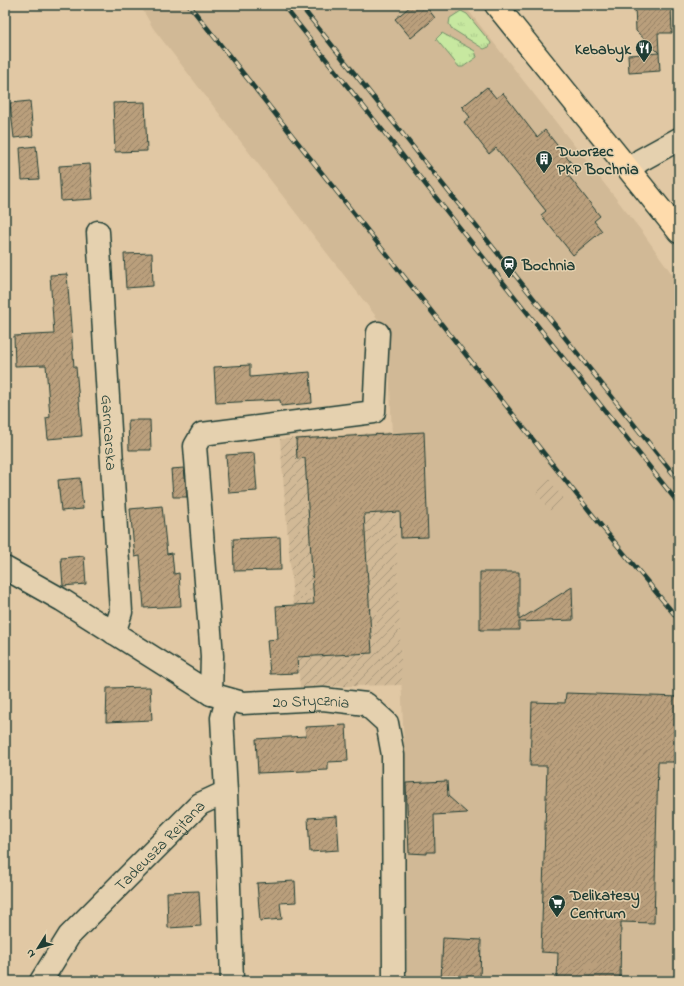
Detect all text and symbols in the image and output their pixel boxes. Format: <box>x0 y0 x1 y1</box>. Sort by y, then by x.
place label: Kebabyk <box>575 38 632 63</box>
restaurant icon: Kebabyk <box>634 38 654 63</box>
place label: Dworzec PKP Bochnia <box>556 140 639 182</box>
building icon: Dworzec PKP Bochnia <box>534 149 554 174</box>
station icon: Bochnia <box>499 254 519 279</box>
place label: Bochnia <box>521 254 576 278</box>
street label: Garncarska <box>94 394 122 471</box>
street label: 20 Stycznia <box>272 689 351 716</box>
street label: Tadeusza Rejtana <box>110 795 212 898</box>
place label: Delikatesy Centrum <box>569 884 640 926</box>
supermarket icon: Delikatesy Centrum <box>547 893 567 918</box>
north arrow <box>18 928 58 968</box>
text: N <box>22 946 39 961</box>

